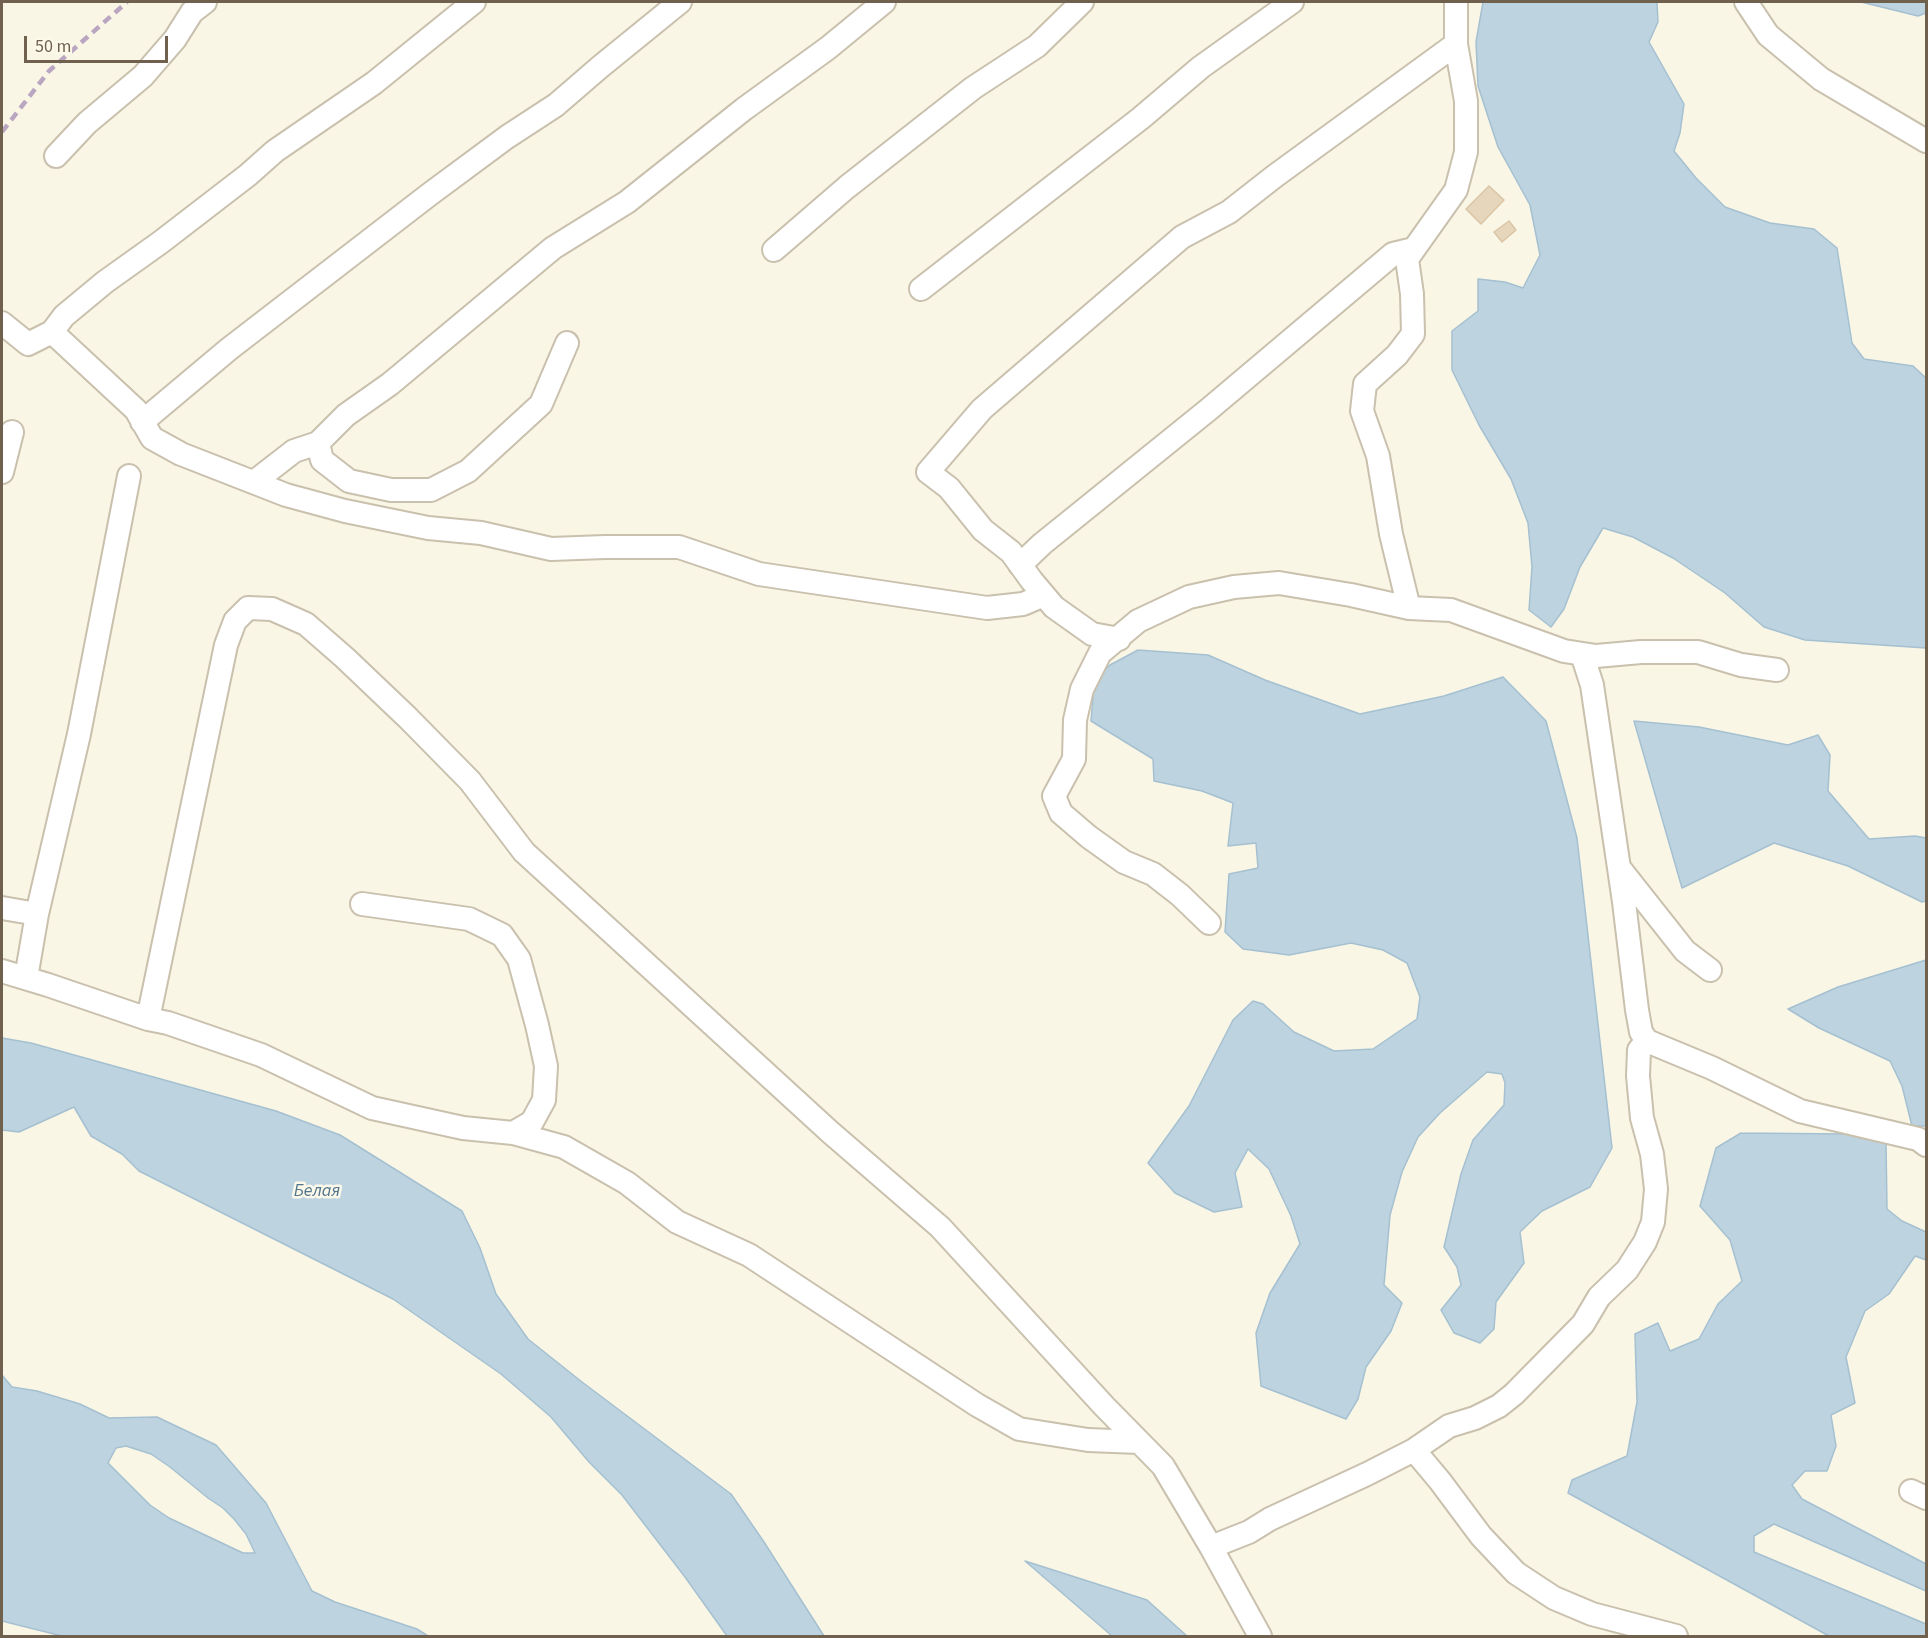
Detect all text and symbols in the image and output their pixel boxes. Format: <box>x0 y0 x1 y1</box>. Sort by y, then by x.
scale bar <box>27 24 171 62</box>
text: 50 m <box>35 34 71 59</box>
water label: Белая <box>294 1181 340 1203</box>

